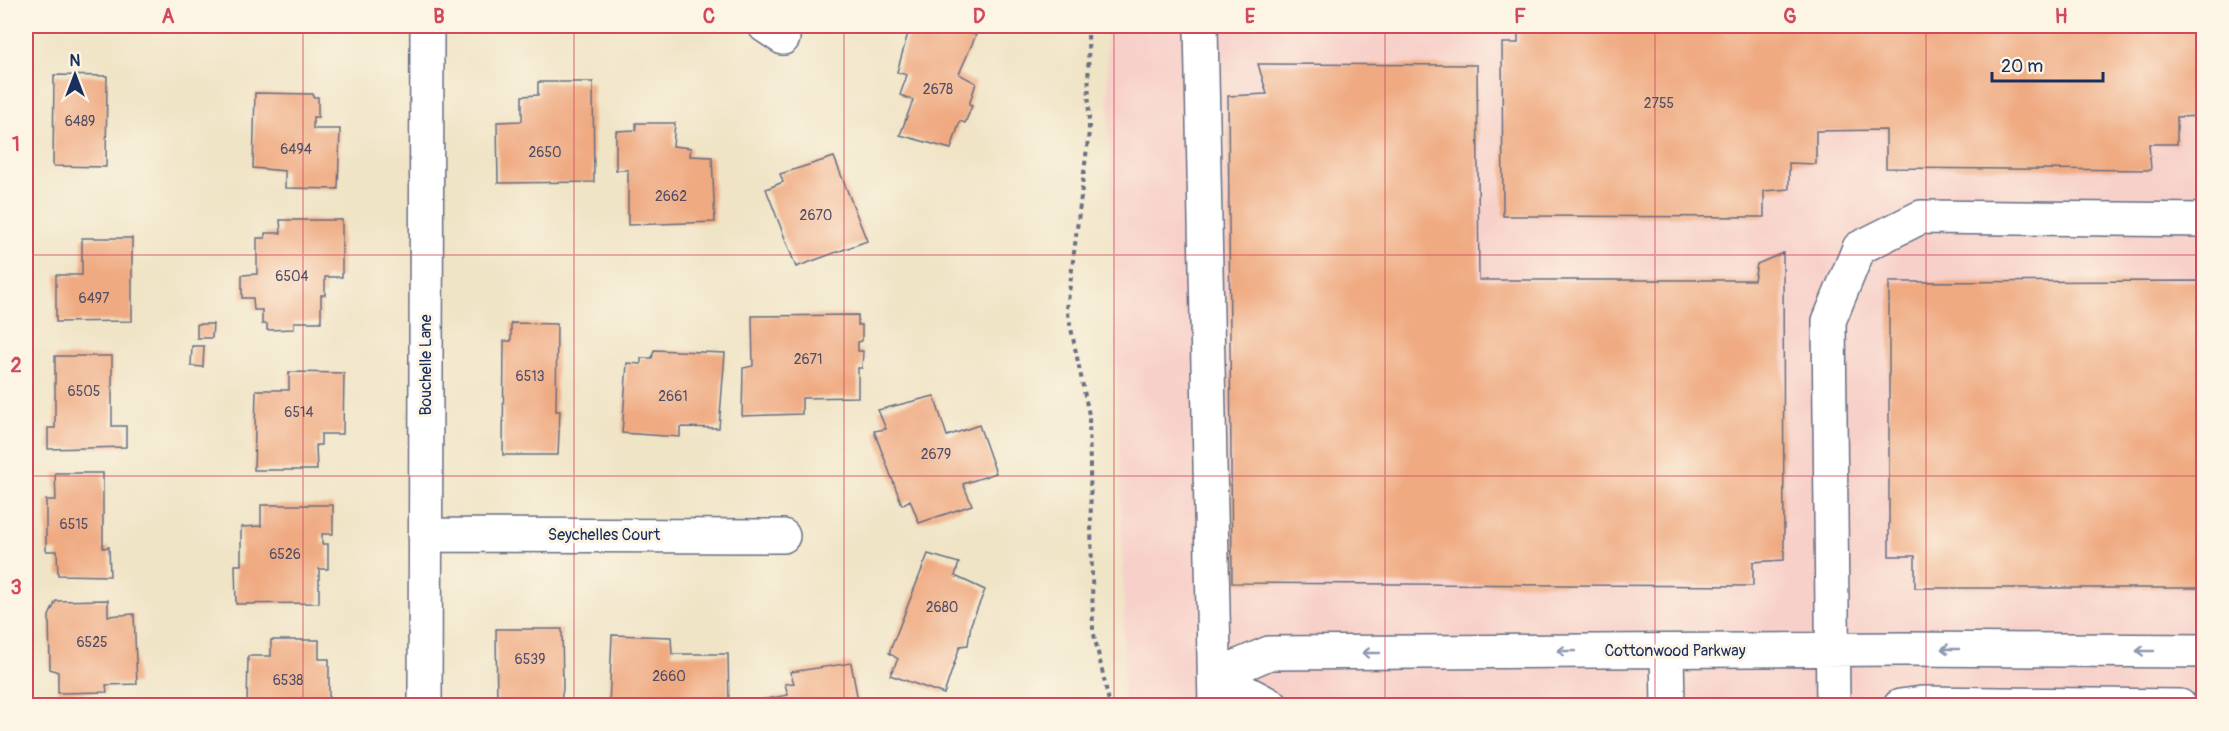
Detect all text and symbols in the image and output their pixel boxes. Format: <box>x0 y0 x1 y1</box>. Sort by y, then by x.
text: A <box>162 4 175 29</box>
text: B <box>433 4 445 29</box>
text: C <box>703 4 715 29</box>
text: D <box>973 4 986 29</box>
text: E <box>1245 4 1256 29</box>
text: F <box>1514 4 1526 29</box>
text: G <box>1783 4 1797 29</box>
text: H <box>2055 4 2068 29</box>
north arrow <box>45 45 105 105</box>
scale bar <box>1992 45 2103 83</box>
text: N <box>70 51 81 71</box>
text: 20 m <box>2001 55 2043 78</box>
house number: 2678 <box>923 81 953 98</box>
house number: 2755 <box>1644 95 1674 112</box>
house number: 6489 <box>65 113 95 130</box>
text: 1 <box>12 132 20 157</box>
house number: 6494 <box>280 141 312 158</box>
house number: 2650 <box>528 144 562 161</box>
house number: 2662 <box>655 188 687 205</box>
house number: 2670 <box>800 207 832 224</box>
house number: 6504 <box>275 268 309 285</box>
house number: 6497 <box>79 290 110 307</box>
street label: Bouchelle Lane <box>416 314 436 416</box>
house number: 2671 <box>794 351 822 368</box>
text: 2 <box>10 353 22 378</box>
house number: 6513 <box>515 368 545 385</box>
house number: 6505 <box>68 383 100 400</box>
house number: 2661 <box>658 388 688 405</box>
house number: 6514 <box>284 404 314 421</box>
house number: 2679 <box>921 446 951 463</box>
house number: 6515 <box>60 516 88 533</box>
street label: Seychelles Court <box>548 525 661 545</box>
house number: 6526 <box>269 546 301 563</box>
text: 3 <box>10 575 22 600</box>
house number: 2680 <box>926 599 958 616</box>
house number: 6525 <box>76 634 108 651</box>
street label: Cottonwood Parkway <box>1604 641 1746 661</box>
one-way arrow <box>1941 643 1961 655</box>
one-way arrow <box>1557 645 1577 657</box>
one-way arrow <box>2136 645 2156 656</box>
one-way arrow <box>1362 647 1382 658</box>
house number: 6539 <box>515 651 545 668</box>
house number: 2660 <box>652 668 686 685</box>
house number: 6538 <box>273 672 303 689</box>

